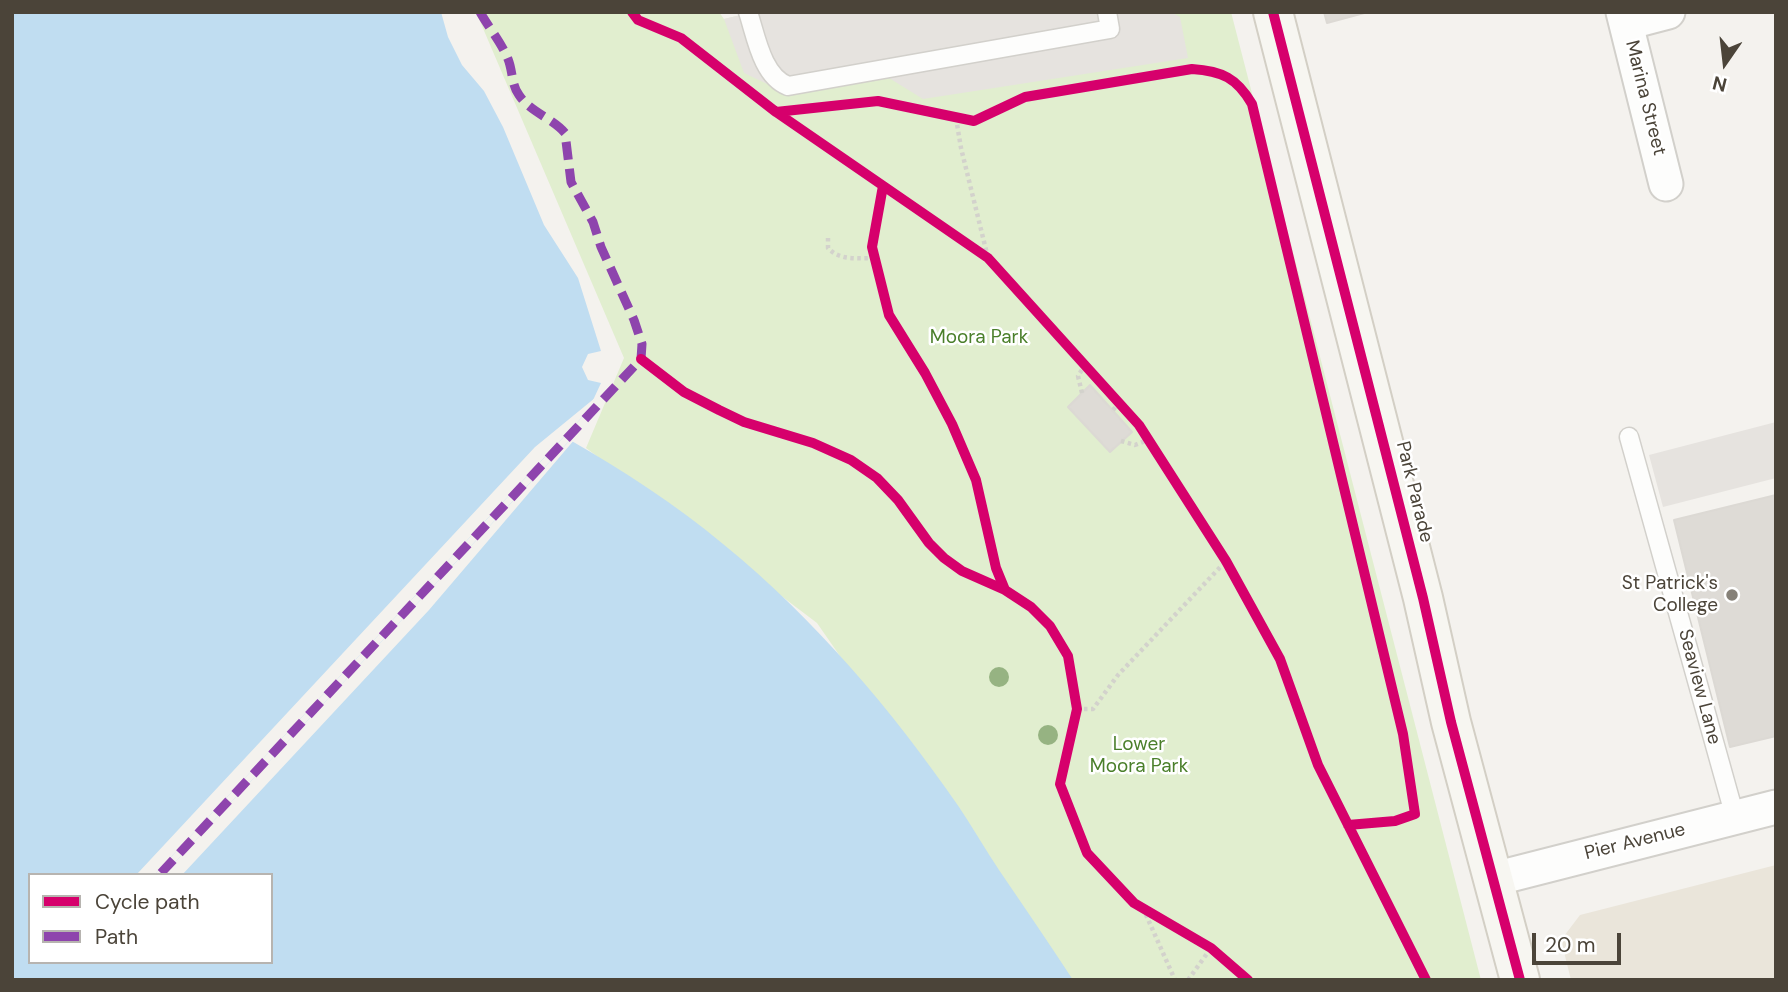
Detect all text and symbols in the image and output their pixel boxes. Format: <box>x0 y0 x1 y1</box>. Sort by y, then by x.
north arrow <box>1690 28 1760 98</box>
street label: Marina Street <box>1620 38 1670 158</box>
text: N <box>1710 70 1730 98</box>
park label: Moora Park <box>930 327 1028 349</box>
street label: Park Parade <box>1390 439 1438 545</box>
place label: St Patrick's College <box>1622 573 1718 617</box>
marker: St Patrick's College <box>1724 587 1740 603</box>
street label: Seaview Lane <box>1673 627 1725 747</box>
park label: Lower Moora Park <box>1090 734 1188 778</box>
street label: Pier Avenue <box>1582 818 1688 866</box>
legend <box>28 873 273 964</box>
text: Cycle path <box>95 888 200 916</box>
scale bar <box>1536 918 1625 962</box>
text: Path <box>95 923 138 951</box>
text: 20 m <box>1545 931 1596 959</box>

